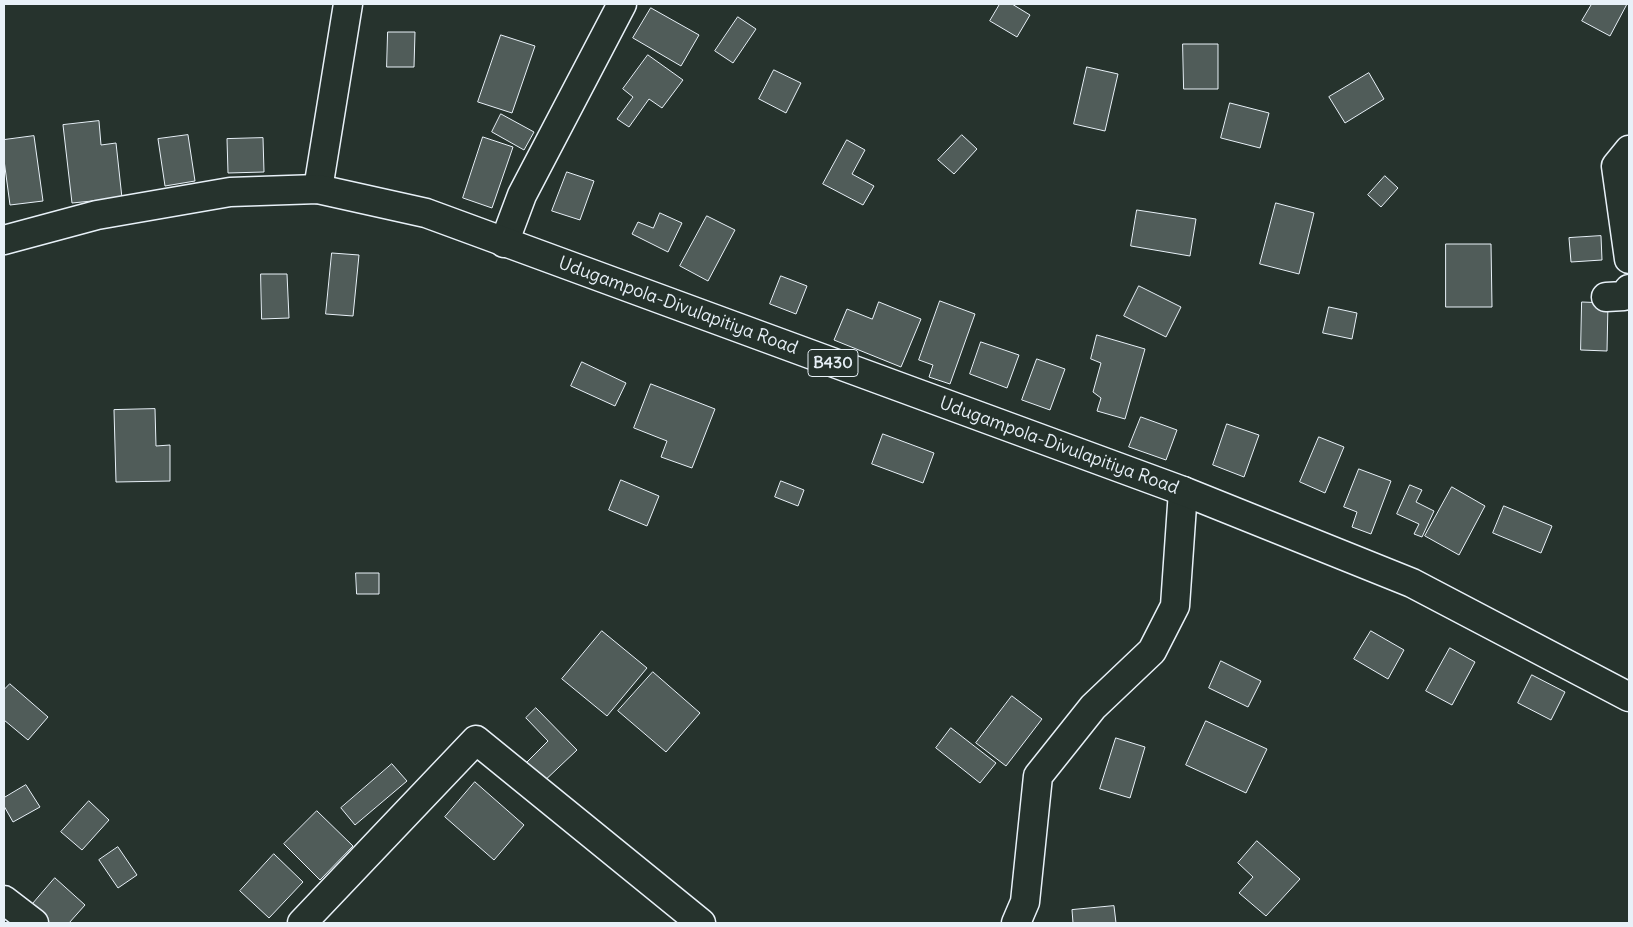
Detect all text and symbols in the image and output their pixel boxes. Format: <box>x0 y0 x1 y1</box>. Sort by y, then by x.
street label: Udugampola-Divulapitiya Road <box>555 253 801 359</box>
road number: B430 <box>808 349 858 376</box>
street label: Udugampola-Divulapitiya Road <box>936 393 1182 499</box>

